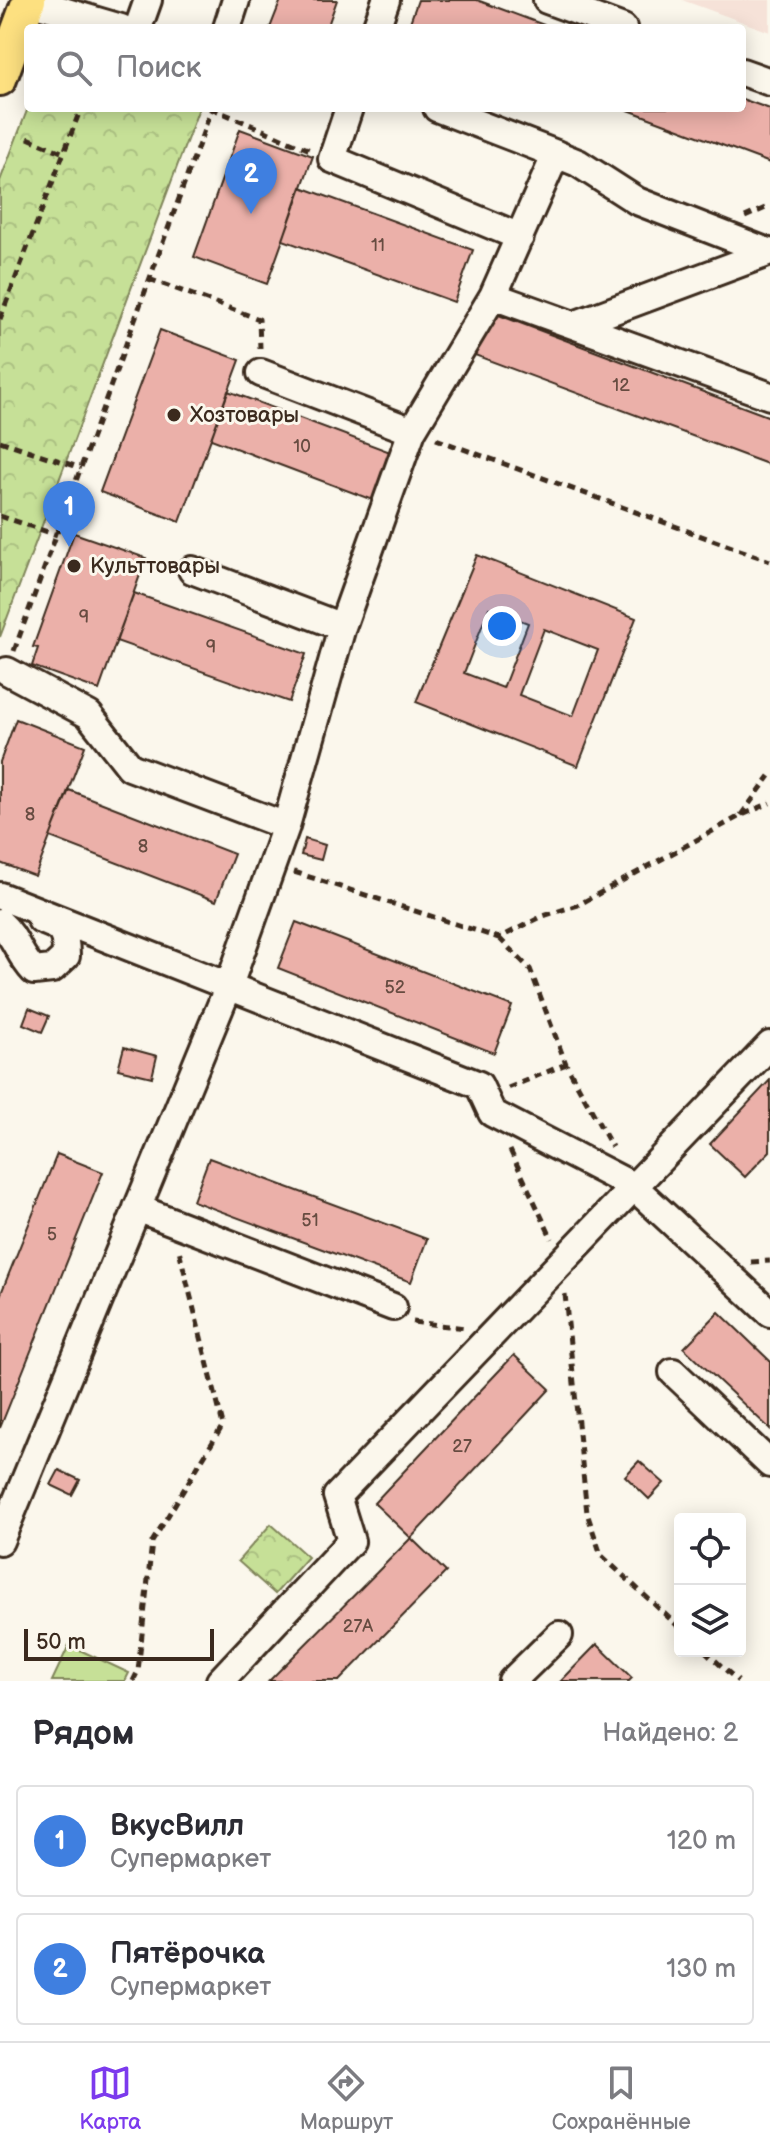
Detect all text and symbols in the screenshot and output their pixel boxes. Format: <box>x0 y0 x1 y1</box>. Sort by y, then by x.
search box <box>24 24 746 112</box>
icon: search <box>52 46 96 90</box>
text: Поиск <box>116 50 202 86</box>
pin: 2 <box>225 148 277 214</box>
house number: 11 <box>371 235 385 256</box>
house number: 12 <box>612 375 630 396</box>
place label: Хозтовары <box>190 402 299 429</box>
marker: Хозтовары <box>165 406 183 424</box>
house number: 10 <box>293 436 311 457</box>
pin: 1 <box>43 481 95 547</box>
place label: Культтовары <box>90 553 220 580</box>
marker: Культтовары <box>65 557 83 575</box>
your location <box>482 606 522 646</box>
house number: 9 <box>79 607 89 628</box>
house number: 9 <box>206 637 216 658</box>
house number: 8 <box>25 804 35 825</box>
house number: 8 <box>138 836 148 857</box>
house number: 52 <box>385 977 406 998</box>
house number: 51 <box>301 1210 319 1231</box>
house number: 5 <box>47 1224 57 1245</box>
house number: 27 <box>452 1436 472 1457</box>
map controls <box>674 1513 746 1657</box>
button: locate <box>674 1513 746 1585</box>
button: layers <box>674 1585 746 1657</box>
house number: 27А <box>343 1616 373 1637</box>
scale bar <box>24 1625 214 1661</box>
text: 50 m <box>36 1629 86 1656</box>
text: Рядом <box>32 1713 134 1754</box>
text: Найдено: 2 <box>602 1718 738 1749</box>
text: ВкусВилл <box>110 1808 244 1844</box>
text: 1 <box>55 1826 65 1857</box>
text: 120 m <box>667 1826 736 1857</box>
text: Супермаркет <box>110 1844 271 1875</box>
text: Пятёрочка <box>110 1936 265 1972</box>
text: 2 <box>52 1954 68 1985</box>
text: 130 m <box>666 1954 736 1985</box>
text: Супермаркет <box>110 1972 271 2003</box>
tab: Карта <box>79 2061 141 2136</box>
tab: Маршрут <box>300 2061 393 2136</box>
tab: Сохранённые <box>552 2061 691 2136</box>

